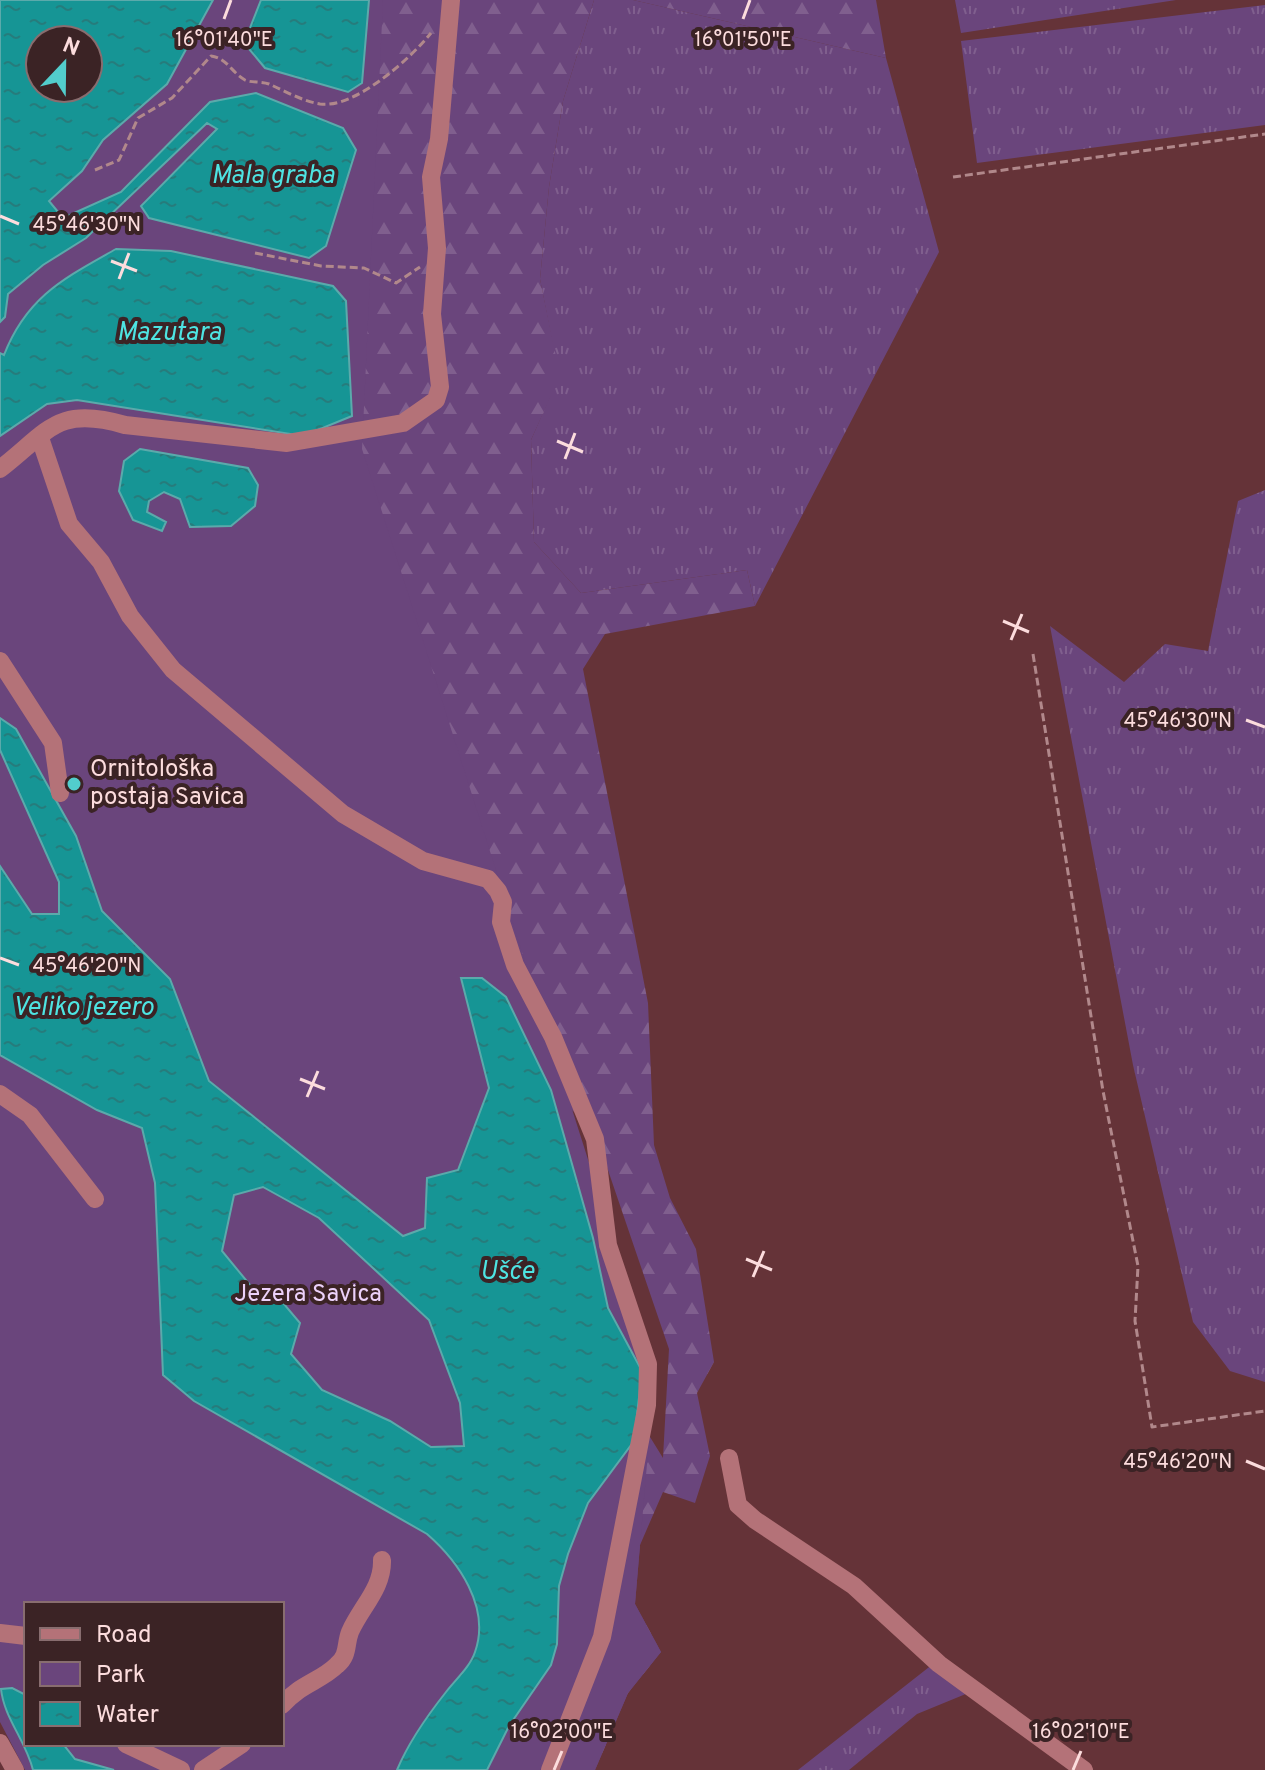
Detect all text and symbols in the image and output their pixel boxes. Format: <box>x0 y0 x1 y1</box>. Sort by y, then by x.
north arrow <box>24 24 104 104</box>
text: 16°01'40"E <box>175 28 273 54</box>
text: 16°01'50"E <box>694 28 792 54</box>
text: N <box>58 32 83 63</box>
water label: Mala graba <box>211 160 335 193</box>
text: 45°46'30"N <box>33 213 141 239</box>
water label: Mazutara <box>117 317 222 350</box>
text: 45°46'30"N <box>1124 709 1232 735</box>
place label: Ornitološka postaja Savica <box>90 755 244 813</box>
marker: Ornitološka postaja Savica <box>65 775 83 793</box>
text: 45°46'20"N <box>33 954 141 980</box>
water label: Veliko jezero <box>12 992 154 1025</box>
water label: Ušće <box>480 1256 535 1289</box>
park label: Jezera Savica <box>234 1280 382 1310</box>
text: 45°46'20"N <box>1124 1450 1232 1476</box>
legend <box>24 1602 284 1746</box>
text: Road <box>96 1621 152 1651</box>
text: Park <box>96 1661 146 1691</box>
text: Water <box>96 1701 159 1731</box>
text: 16°02'00"E <box>511 1720 613 1746</box>
text: 16°02'10"E <box>1032 1720 1130 1746</box>

